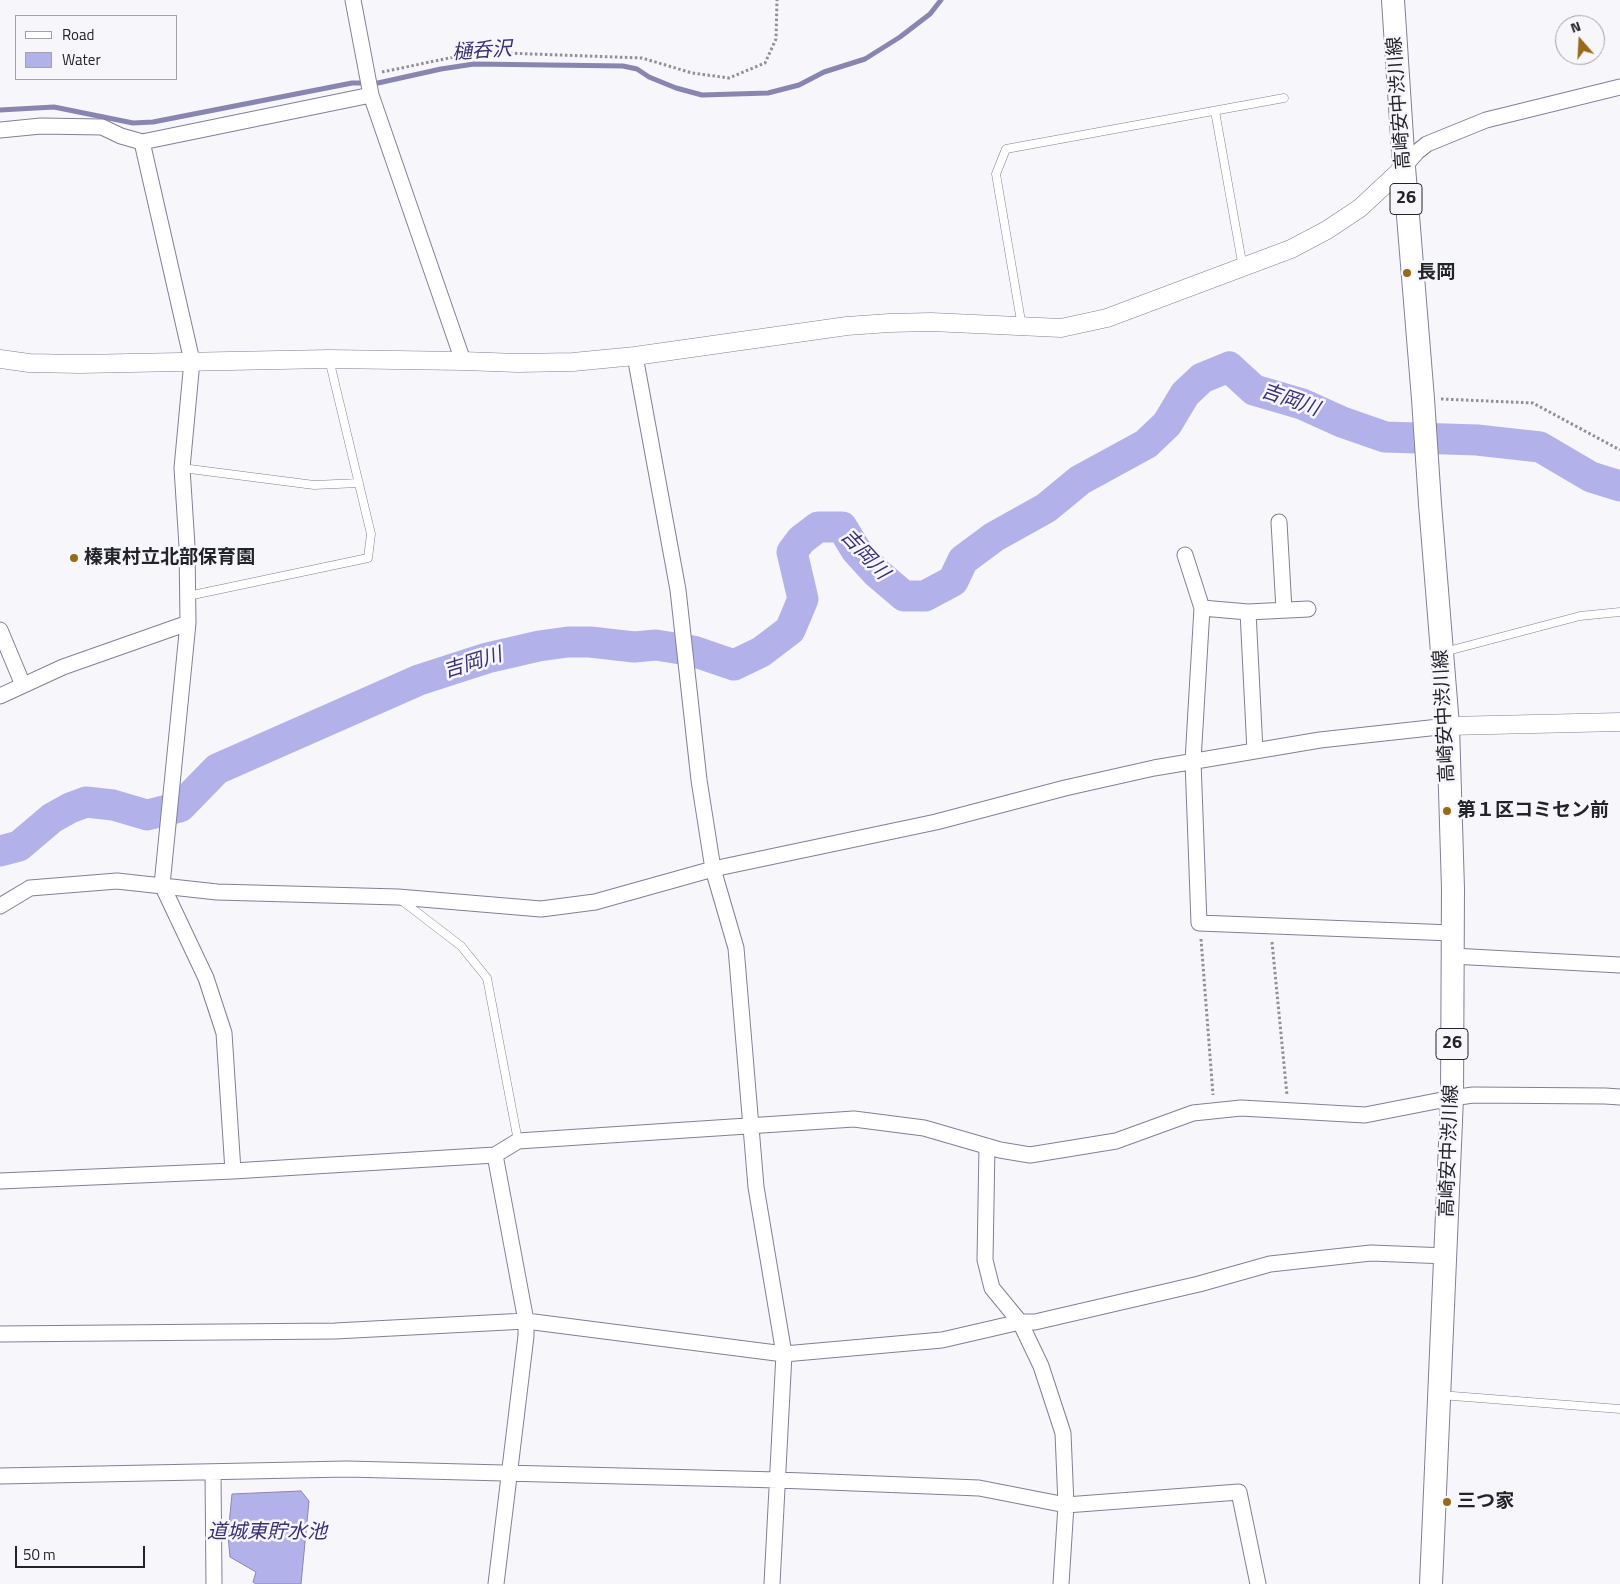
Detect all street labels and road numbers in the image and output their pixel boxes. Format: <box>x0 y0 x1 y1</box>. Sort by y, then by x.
street label: 高崎安中渋川線 <box>1384 36 1416 170</box>
road number: 26 <box>1390 183 1422 214</box>
street label: 高崎安中渋川線 <box>1430 649 1460 783</box>
road number: 26 <box>1436 1028 1468 1060</box>
street label: 高崎安中渋川線 <box>1436 1084 1464 1218</box>

